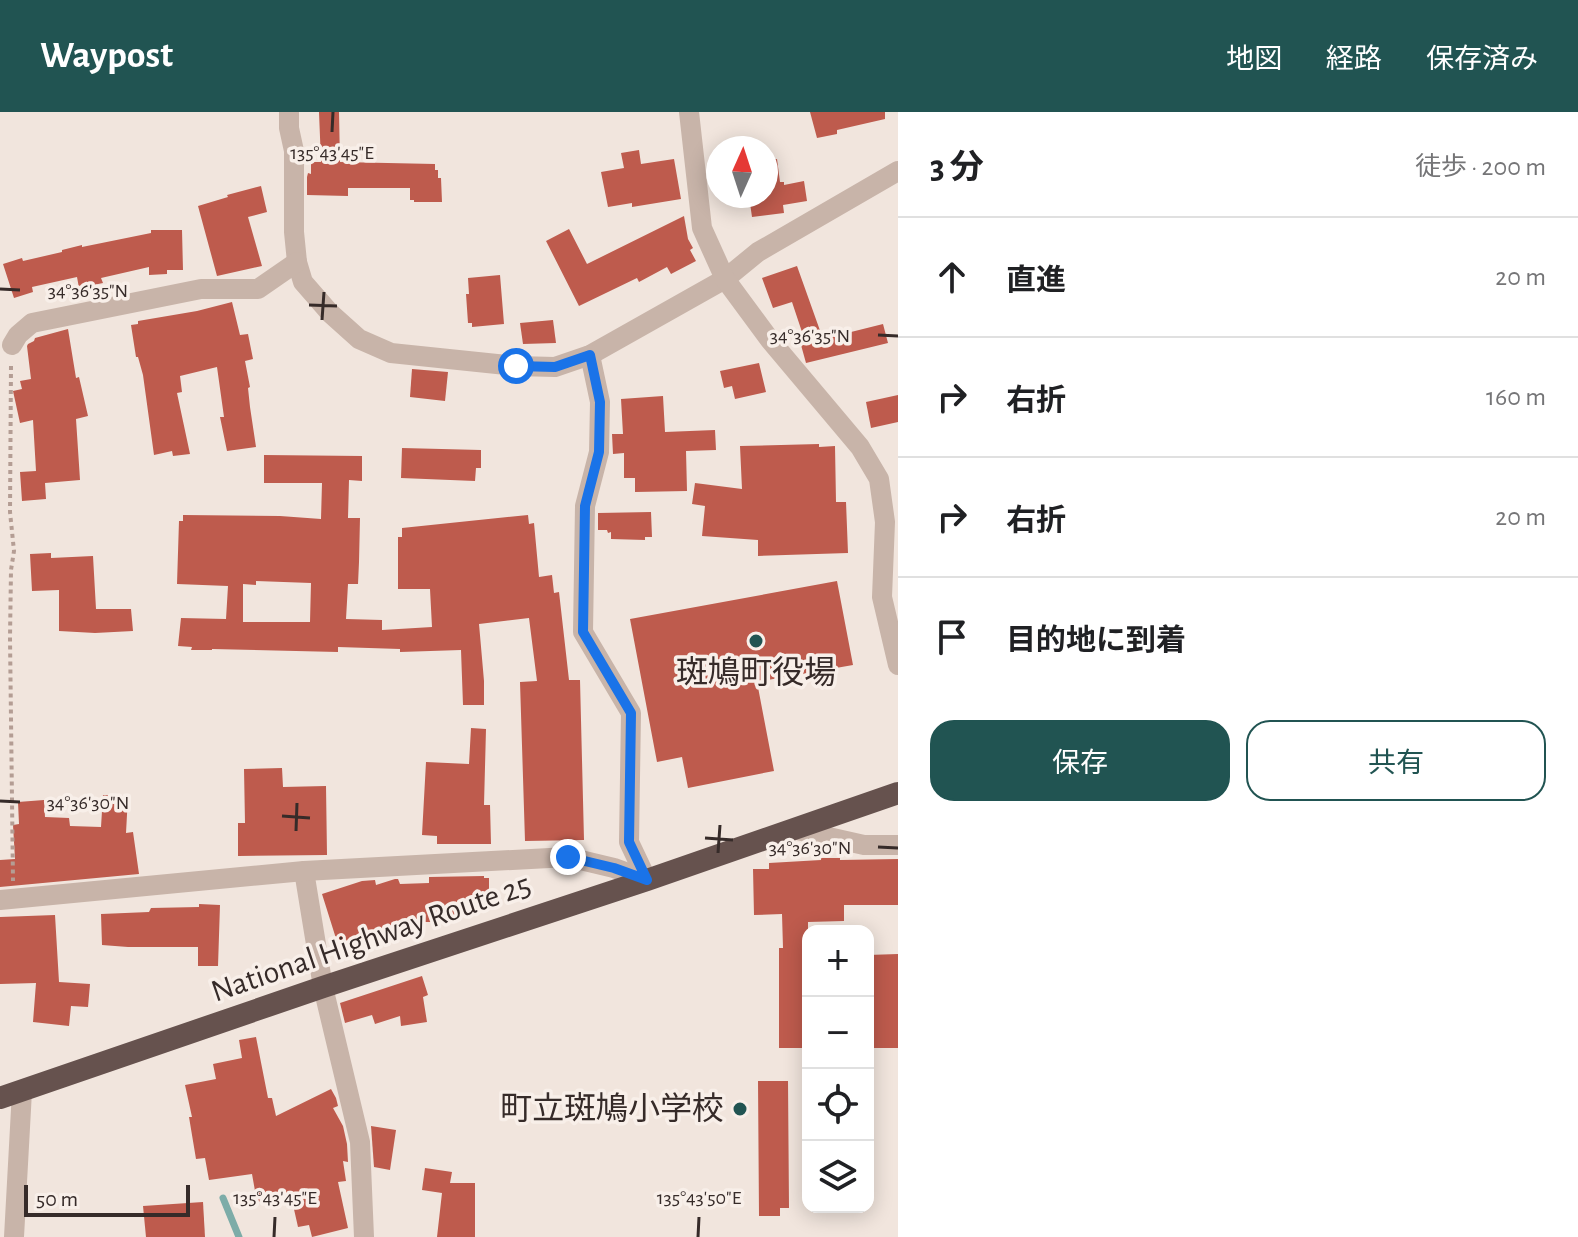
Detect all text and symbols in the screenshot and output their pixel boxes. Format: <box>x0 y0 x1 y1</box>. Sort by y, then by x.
text: Waypost <box>40 37 173 75</box>
text: 地図 <box>1226 46 1282 74</box>
text: 経路 <box>1326 46 1382 74</box>
text: 保存済み <box>1426 46 1538 74</box>
north arrow <box>706 136 778 208</box>
text: 135°43'45"E <box>290 143 374 163</box>
text: 3 分 <box>930 151 984 185</box>
text: 徒歩 · 200 m <box>1415 154 1546 180</box>
icon: ahead <box>930 255 974 299</box>
text: 20 m <box>1495 264 1546 290</box>
text: 直進 <box>1006 266 1066 296</box>
text: 34°36'35"N <box>48 281 128 301</box>
text: 34°36'35"N <box>770 326 850 346</box>
route start <box>498 348 534 384</box>
icon: right <box>930 375 974 419</box>
text: 160 m <box>1486 384 1546 410</box>
text: 右折 <box>1006 386 1066 416</box>
icon: right <box>930 495 974 539</box>
text: 20 m <box>1495 504 1546 530</box>
text: 右折 <box>1006 506 1066 536</box>
icon: arrive <box>930 615 974 659</box>
text: 目的地に到着 <box>1006 626 1186 656</box>
marker: 斑鳩町役場 <box>747 632 765 650</box>
place label: 斑鳩町役場 <box>676 655 836 689</box>
button: 保存 <box>930 720 1230 801</box>
button: 共有 <box>1246 720 1546 801</box>
text: 34°36'30"N <box>47 793 129 813</box>
text: 34°36'30"N <box>769 838 851 858</box>
route end <box>550 839 586 875</box>
street label: National Highway Route 25 <box>207 868 535 1008</box>
map controls <box>802 925 874 1213</box>
button: + <box>802 925 874 997</box>
button: − <box>802 997 874 1069</box>
button: locate <box>802 1069 874 1141</box>
place label: 町立斑鳩小学校 <box>500 1091 724 1125</box>
marker: 町立斑鳩小学校 <box>731 1100 749 1118</box>
button: layers <box>802 1141 874 1213</box>
scale bar <box>24 1181 190 1217</box>
text: 50 m <box>36 1188 78 1210</box>
text: 135°43'45"E <box>233 1188 317 1208</box>
text: 135°43'50"E <box>657 1188 742 1208</box>

